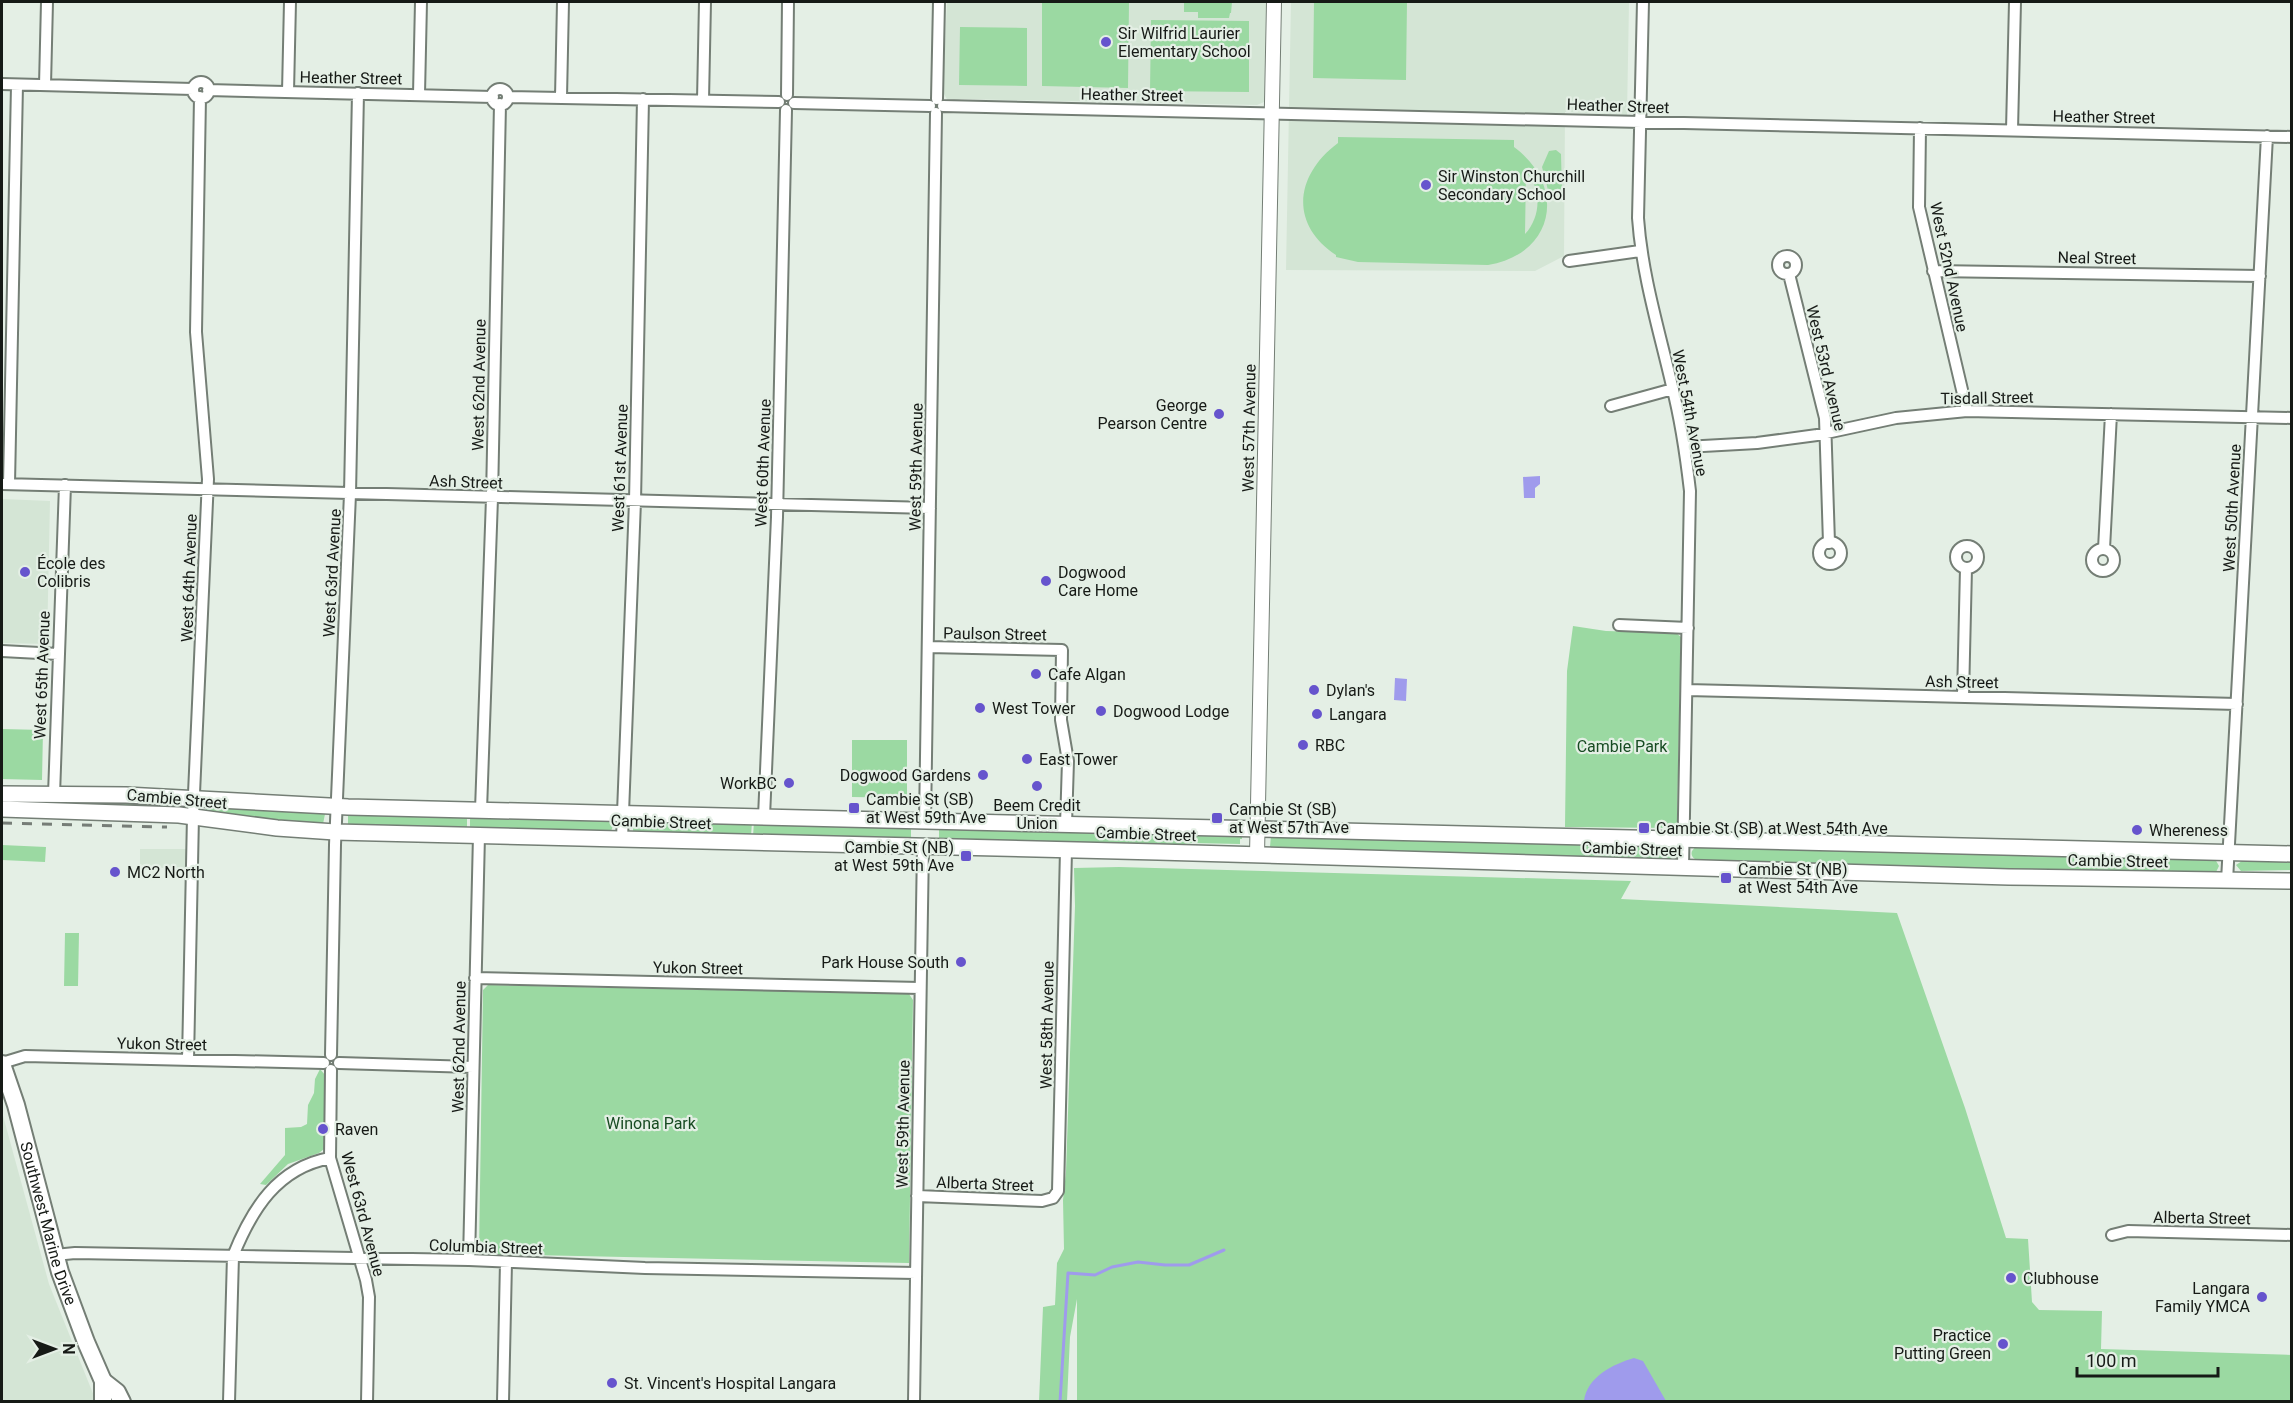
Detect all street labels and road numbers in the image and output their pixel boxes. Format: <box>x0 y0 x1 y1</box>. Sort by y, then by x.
street label: Heather Street <box>299 68 403 88</box>
street label: Heather Street <box>1080 85 1184 105</box>
street label: Heather Street <box>1566 95 1670 117</box>
street label: Heather Street <box>2052 107 2156 127</box>
street label: West 52nd Avenue <box>1926 200 1972 334</box>
street label: Neal Street <box>2058 248 2136 268</box>
street label: West 53rd Avenue <box>1802 303 1850 433</box>
street label: West 62nd Avenue <box>468 319 490 451</box>
street label: West 54th Avenue <box>1668 348 1712 478</box>
street label: West 57th Avenue <box>1238 364 1260 492</box>
street label: Tisdall Street <box>1940 388 2034 408</box>
street label: West 60th Avenue <box>751 399 775 527</box>
street label: West 59th Avenue <box>905 403 927 531</box>
street label: West 61st Avenue <box>608 404 632 532</box>
street label: West 50th Avenue <box>2219 443 2245 573</box>
street label: Ash Street <box>429 471 503 493</box>
street label: West 63rd Avenue <box>319 508 345 638</box>
street label: West 64th Avenue <box>177 514 201 642</box>
street label: West 65th Avenue <box>30 611 54 739</box>
street label: Paulson Street <box>943 624 1047 644</box>
street label: Ash Street <box>1925 672 1999 692</box>
street label: Cambie Street <box>126 785 228 813</box>
street label: Cambie Street <box>610 811 712 833</box>
street label: Cambie Street <box>1095 823 1197 845</box>
street label: Cambie Street <box>1581 838 1683 860</box>
street label: Cambie Street <box>2067 851 2169 871</box>
street label: Yukon Street <box>653 958 743 978</box>
street label: West 58th Avenue <box>1036 961 1058 1089</box>
street label: West 62nd Avenue <box>448 981 470 1113</box>
street label: Yukon Street <box>117 1034 207 1054</box>
street label: West 59th Avenue <box>892 1060 914 1188</box>
street label: Southwest Marine Drive <box>17 1140 81 1307</box>
street label: West 63rd Avenue <box>337 1149 389 1279</box>
street label: Alberta Street <box>936 1173 1034 1195</box>
street label: Alberta Street <box>2153 1208 2251 1228</box>
street label: Columbia Street <box>429 1236 543 1258</box>

